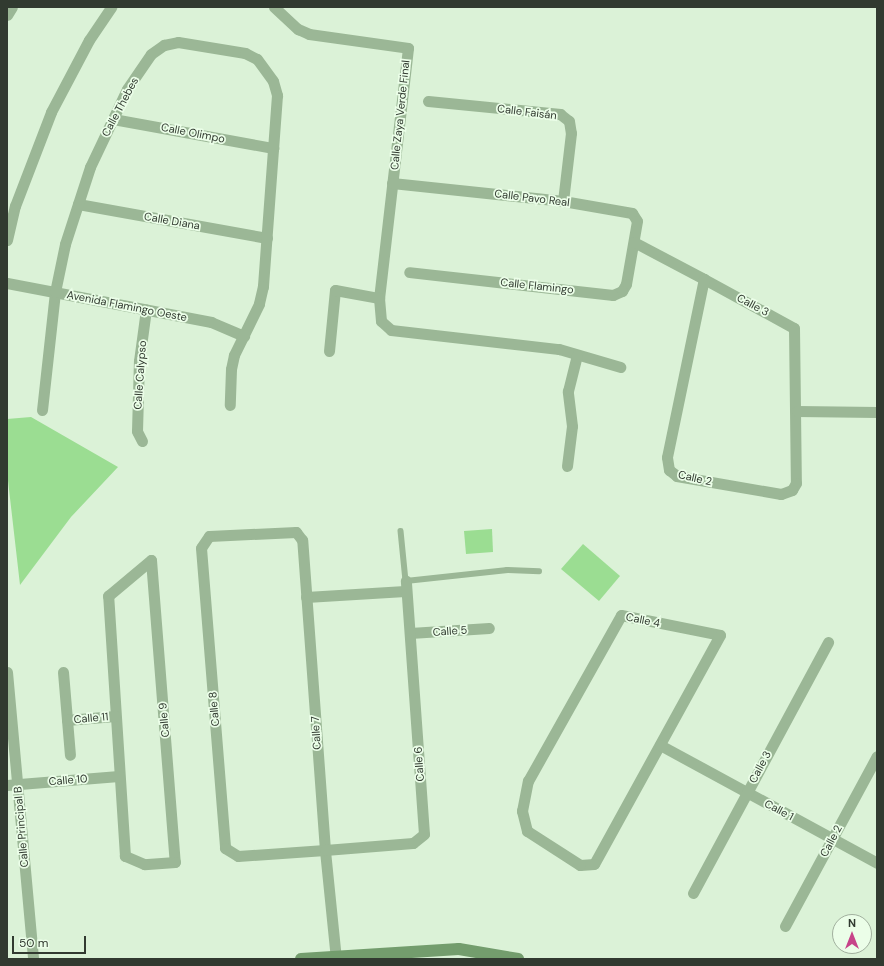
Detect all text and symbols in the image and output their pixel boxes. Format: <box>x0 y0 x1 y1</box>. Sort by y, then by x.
street label: Calle Zaya Verde Final <box>388 59 412 171</box>
street label: Calle Thebes <box>99 75 141 139</box>
street label: Calle Faisán <box>496 102 558 122</box>
street label: Calle Olimpo <box>160 120 226 146</box>
street label: Calle Pavo Real <box>494 187 570 209</box>
street label: Calle Diana <box>143 210 201 232</box>
street label: Calle Flamingo <box>500 276 574 296</box>
street label: Avenida Flamingo Oeste <box>66 288 188 324</box>
street label: Calle 3 <box>735 291 771 319</box>
street label: Calle Calypso <box>131 340 149 410</box>
street label: Calle 2 <box>677 468 713 488</box>
street label: Calle 4 <box>625 610 661 630</box>
street label: Calle 5 <box>432 623 468 639</box>
street label: Calle 8 <box>206 691 222 727</box>
street label: Calle 9 <box>156 702 172 738</box>
street label: Calle 11 <box>73 710 109 726</box>
street label: Calle 7 <box>308 716 324 750</box>
street label: Calle 6 <box>411 746 427 782</box>
street label: Calle 3 <box>746 749 774 785</box>
street label: Calle 10 <box>48 772 88 788</box>
street label: Calle Principal B <box>11 786 31 868</box>
street label: Calle 1 <box>762 797 796 823</box>
street label: Calle 2 <box>817 823 845 859</box>
north arrow <box>832 914 872 954</box>
text: N <box>848 916 856 930</box>
scale bar <box>14 928 88 954</box>
text: 50 m <box>19 935 48 951</box>

